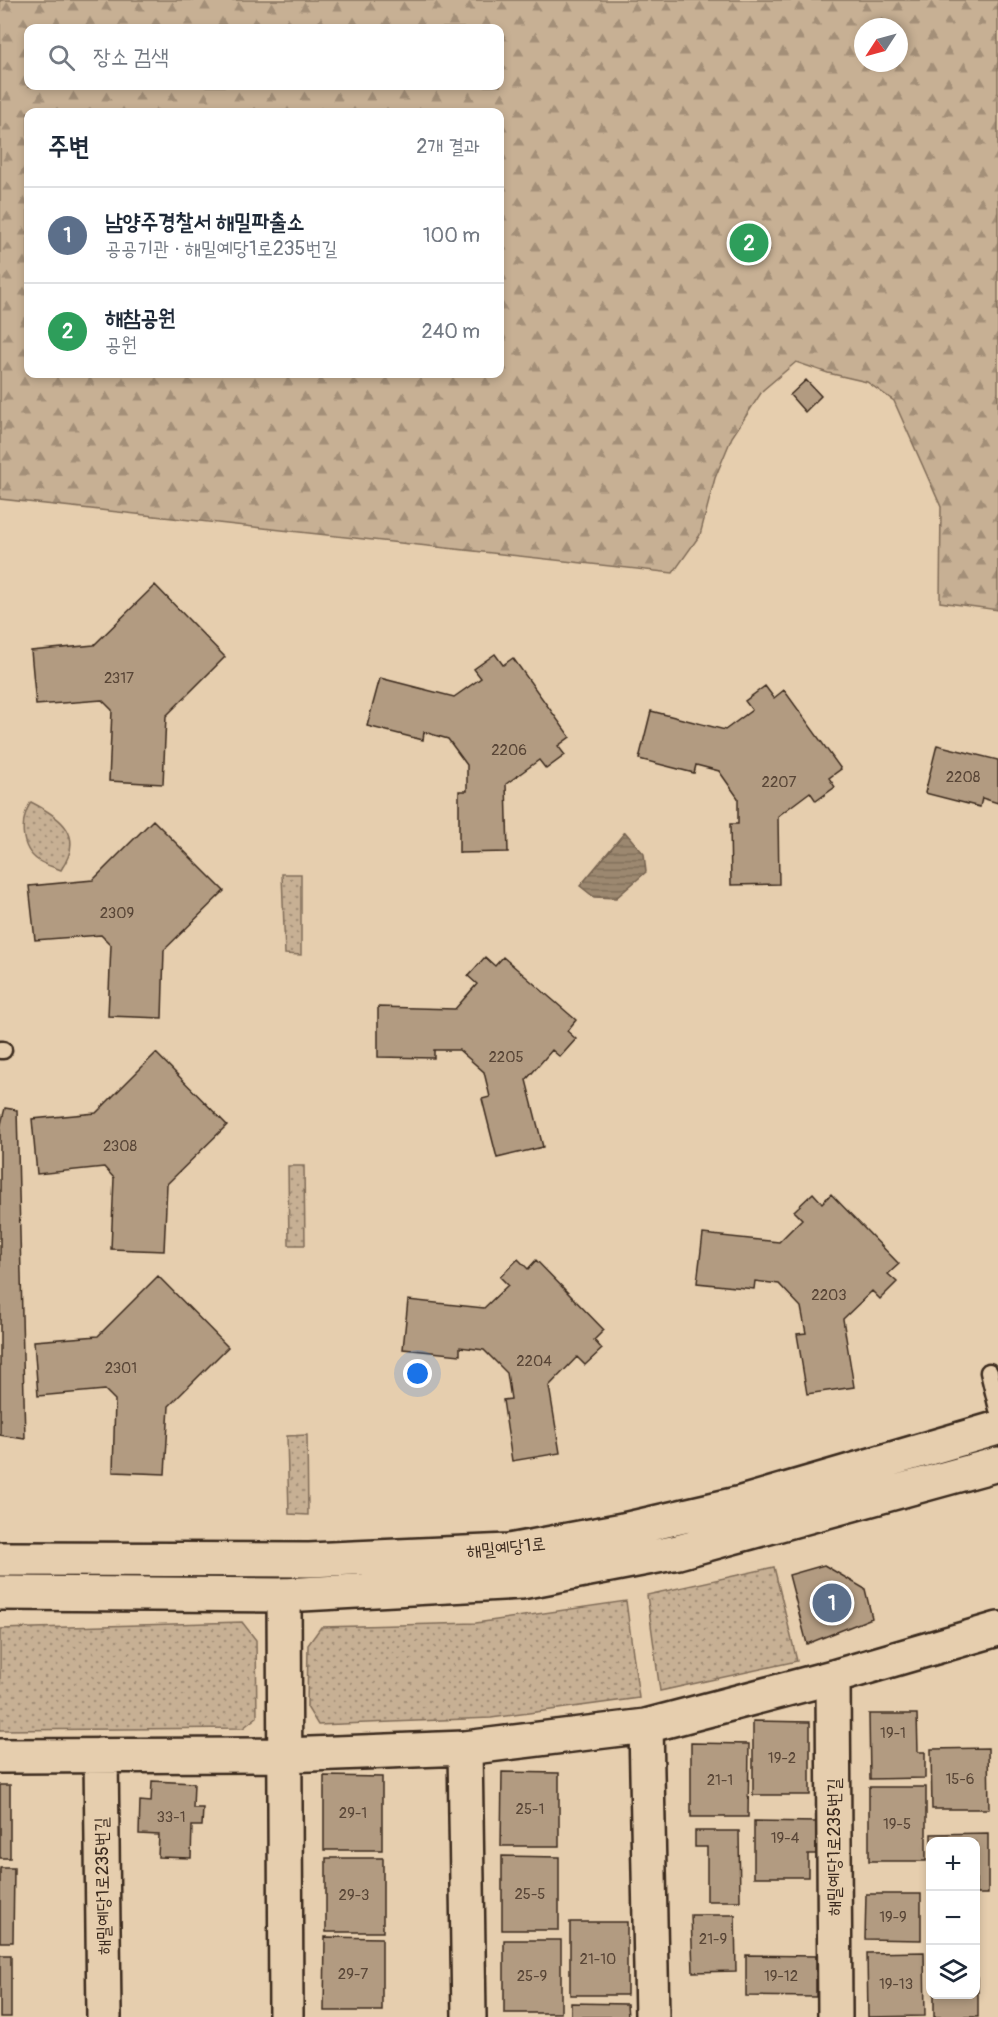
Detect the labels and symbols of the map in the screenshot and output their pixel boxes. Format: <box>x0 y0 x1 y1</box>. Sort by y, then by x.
north arrow <box>854 18 908 72</box>
pin: 2 <box>730 220 768 266</box>
house number: 2317 <box>104 669 134 688</box>
house number: 2206 <box>491 741 527 760</box>
house number: 2208 <box>946 768 981 787</box>
house number: 2207 <box>762 773 797 792</box>
house number: 2309 <box>100 904 134 923</box>
house number: 2205 <box>488 1048 524 1067</box>
house number: 2308 <box>103 1137 137 1156</box>
house number: 2203 <box>811 1286 847 1305</box>
house number: 2204 <box>516 1352 552 1371</box>
house number: 2301 <box>105 1359 137 1378</box>
your location <box>403 1359 432 1388</box>
street label: 해밀예당1로 <box>465 1532 547 1564</box>
pin: 1 <box>812 1580 852 1626</box>
house number: 19-1 <box>880 1724 906 1743</box>
house number: 19-2 <box>768 1749 796 1768</box>
house number: 15-6 <box>945 1770 975 1789</box>
house number: 21-1 <box>707 1771 733 1790</box>
street label: 해밀예당1로235번길 <box>823 1778 846 1916</box>
house number: 25-1 <box>516 1800 544 1819</box>
house number: 29-1 <box>339 1804 367 1823</box>
house number: 33-1 <box>157 1808 186 1827</box>
house number: 19-5 <box>883 1815 911 1834</box>
street label: 해밀예당1로235번길 <box>90 1816 116 1955</box>
house number: 19-4 <box>771 1829 800 1848</box>
house number: 25-5 <box>514 1885 546 1904</box>
house number: 29-3 <box>339 1886 369 1905</box>
house number: 19-9 <box>879 1908 907 1927</box>
house number: 21-9 <box>699 1930 727 1949</box>
house number: 21-10 <box>580 1950 616 1969</box>
house number: 29-7 <box>338 1965 368 1984</box>
house number: 25-9 <box>517 1967 547 1986</box>
house number: 19-12 <box>764 1967 798 1986</box>
house number: 19-13 <box>879 1975 913 1994</box>

